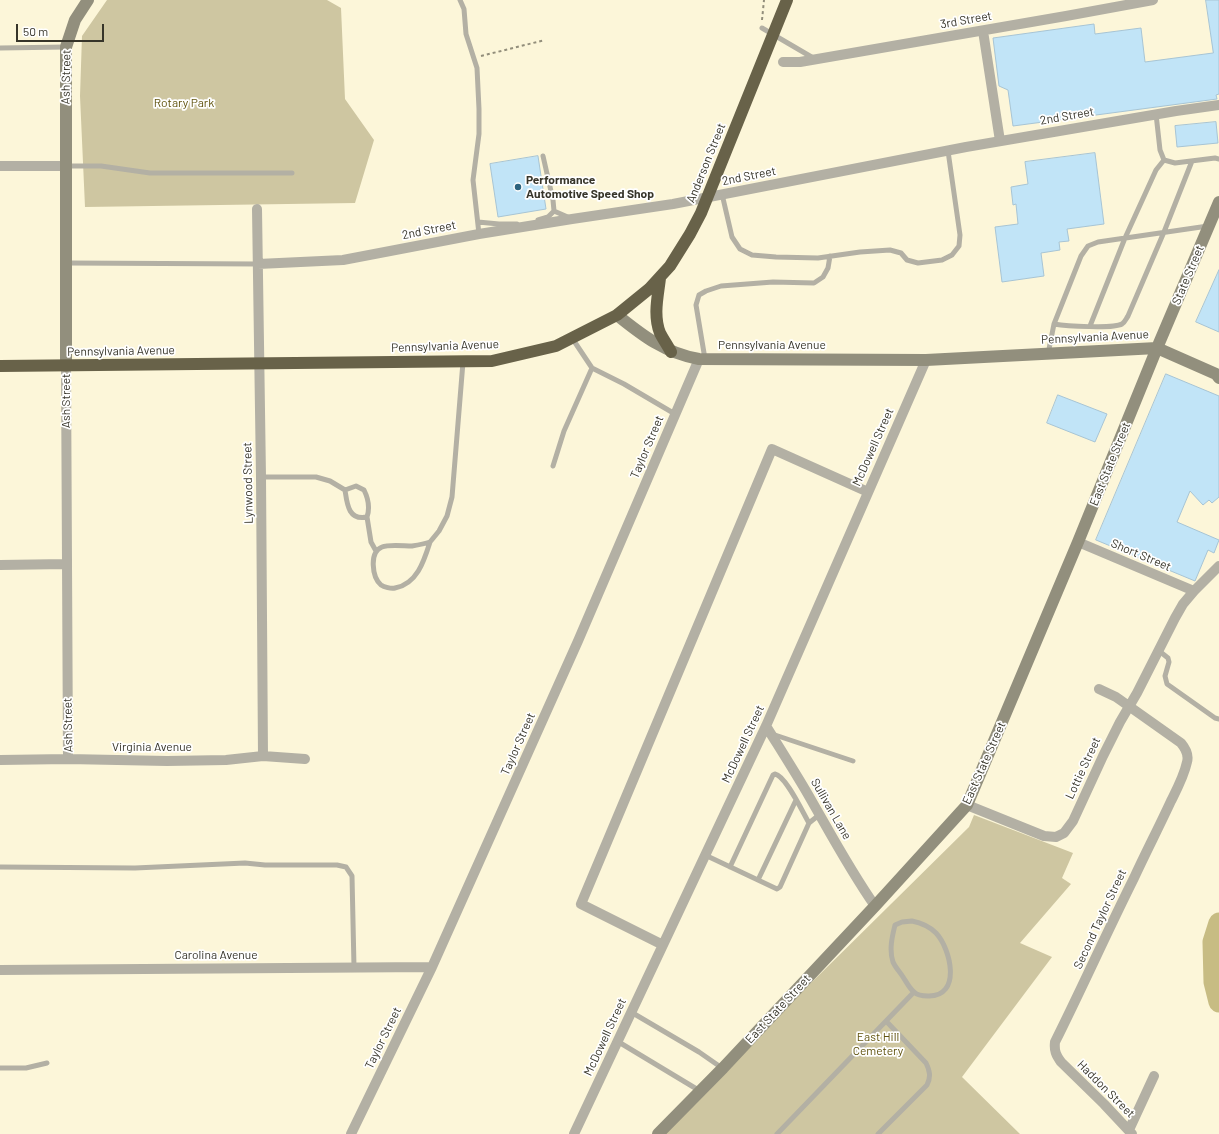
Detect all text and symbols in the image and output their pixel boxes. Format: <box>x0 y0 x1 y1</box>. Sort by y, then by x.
street label: 3rd Street <box>939 8 993 32</box>
scale bar <box>18 16 106 42</box>
text: 50 m <box>23 24 48 38</box>
street label: Ash Street <box>58 50 74 104</box>
park label: Rotary Park <box>154 96 214 110</box>
street label: 2nd Street <box>1039 104 1095 128</box>
street label: Anderson Street <box>683 121 729 205</box>
street label: 2nd Street <box>721 164 777 188</box>
place label: Performance Automotive Speed Shop <box>526 173 654 201</box>
marker: Performance Automotive Speed Shop <box>513 182 523 192</box>
street label: 2nd Street <box>401 218 457 242</box>
street label: State Street <box>1169 243 1207 307</box>
street label: Pennsylvania Avenue <box>1041 327 1149 347</box>
street label: Pennsylvania Avenue <box>391 337 499 355</box>
street label: Pennsylvania Avenue <box>718 338 826 352</box>
street label: Pennsylvania Avenue <box>67 343 175 359</box>
street label: Ash Street <box>59 374 73 428</box>
street label: McDowell Street <box>849 406 897 488</box>
street label: Taylor Street <box>627 413 667 481</box>
street label: East State Street <box>1087 420 1133 508</box>
street label: Lynwood Street <box>240 442 256 524</box>
street label: Short Street <box>1109 536 1173 574</box>
street label: Ash Street <box>60 698 76 752</box>
street label: McDowell Street <box>719 703 767 785</box>
street label: Taylor Street <box>498 710 538 778</box>
street label: East State Street <box>959 719 1009 807</box>
street label: Lottie Street <box>1062 735 1104 801</box>
street label: Virginia Avenue <box>112 740 192 754</box>
street label: Sullivan Lane <box>808 776 854 842</box>
street label: Second Taylor Street <box>1071 867 1129 971</box>
street label: Carolina Avenue <box>174 948 258 962</box>
street label: East State Street <box>742 971 814 1047</box>
street label: McDowell Street <box>581 996 629 1078</box>
street label: Taylor Street <box>362 1005 404 1071</box>
park label: East Hill Cemetery <box>853 1030 903 1058</box>
street label: Haddon Street <box>1074 1057 1138 1121</box>

